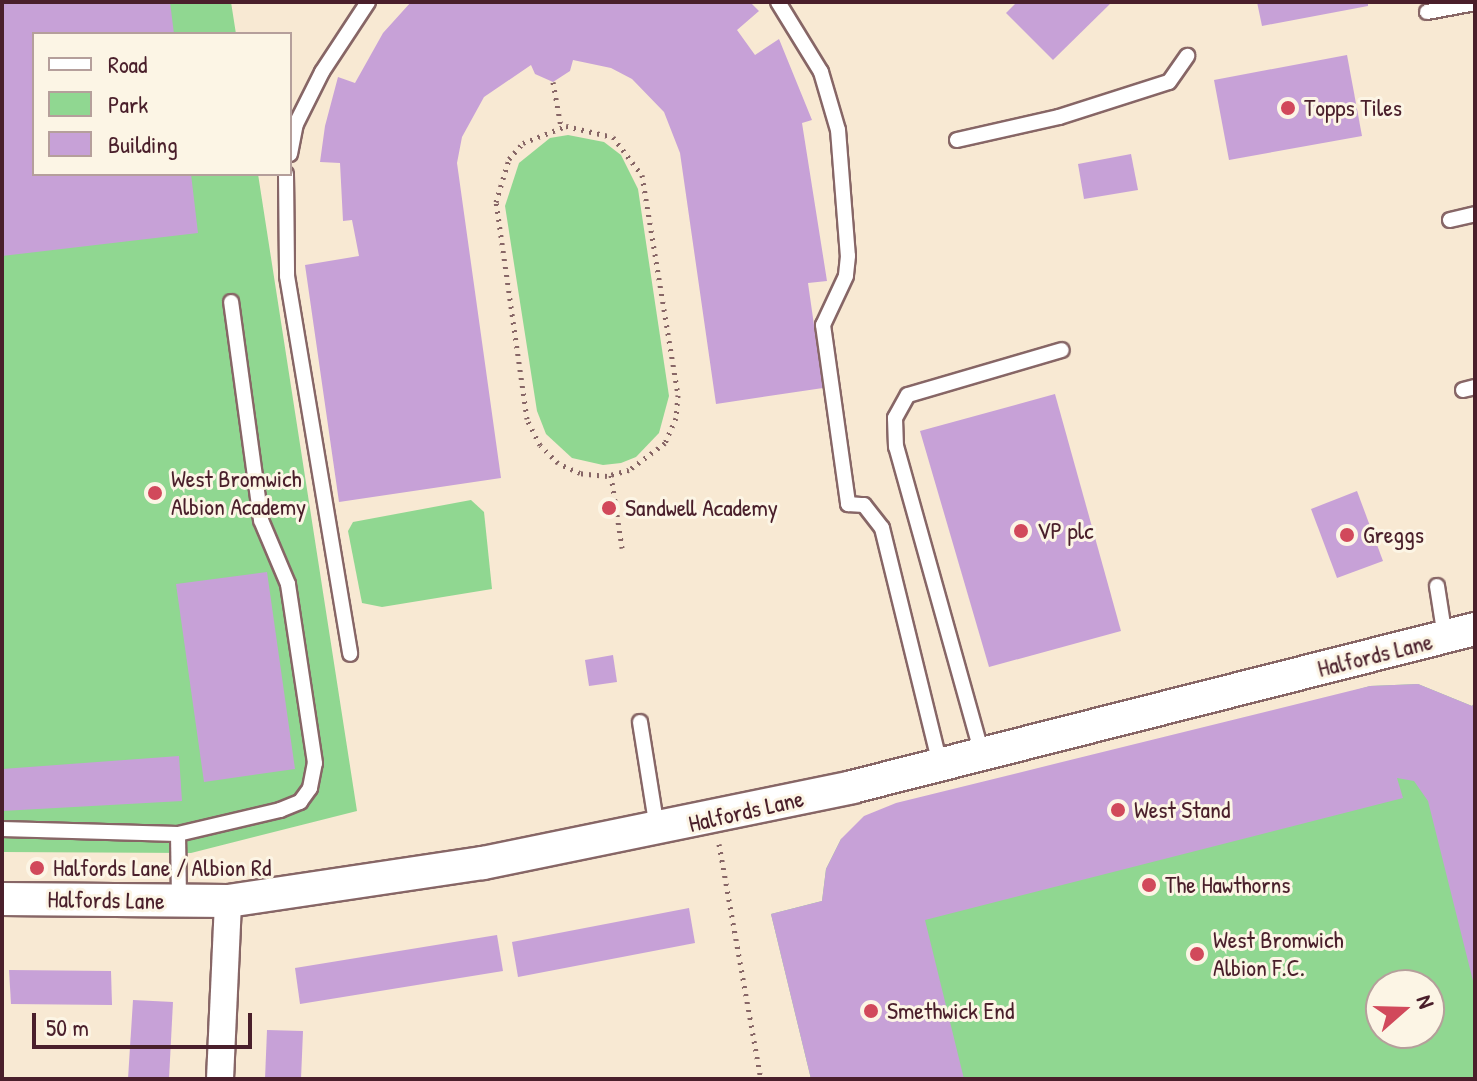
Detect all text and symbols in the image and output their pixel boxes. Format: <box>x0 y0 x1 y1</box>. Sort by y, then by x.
legend <box>32 32 292 176</box>
text: Road <box>108 48 147 80</box>
text: Park <box>108 88 148 120</box>
place label: Topps Tiles <box>1304 94 1402 122</box>
marker: Topps Tiles <box>1279 99 1297 117</box>
text: Building <box>108 128 178 160</box>
place label: West Bromwich Albion Academy <box>171 465 306 521</box>
marker: West Bromwich Albion Academy <box>146 484 164 502</box>
place label: Sandwell Academy <box>625 494 778 522</box>
marker: Sandwell Academy <box>600 499 618 517</box>
place label: VP plc <box>1037 517 1094 545</box>
place label: Greggs <box>1363 521 1424 549</box>
marker: VP plc <box>1012 522 1030 540</box>
marker: Greggs <box>1338 526 1356 544</box>
street label: Halfords Lane <box>1315 627 1435 683</box>
street label: Halfords Lane <box>686 784 806 838</box>
place label: West Stand <box>1134 796 1230 824</box>
marker: West Stand <box>1109 801 1127 819</box>
place label: Halfords Lane / Albion Rd <box>53 854 271 882</box>
marker: Halfords Lane / Albion Rd <box>28 859 46 877</box>
place label: The Hawthorns <box>1165 871 1290 899</box>
marker: The Hawthorns <box>1140 876 1158 894</box>
street label: Halfords Lane <box>47 885 165 915</box>
place label: West Bromwich Albion F.C. <box>1213 926 1344 982</box>
marker: West Bromwich Albion F.C. <box>1188 945 1206 963</box>
north arrow <box>1365 969 1445 1049</box>
text: N <box>1410 991 1442 1012</box>
scale bar <box>36 997 256 1047</box>
place label: Smethwick End <box>887 997 1014 1025</box>
marker: Smethwick End <box>862 1002 880 1020</box>
text: 50 m <box>46 1011 89 1043</box>

